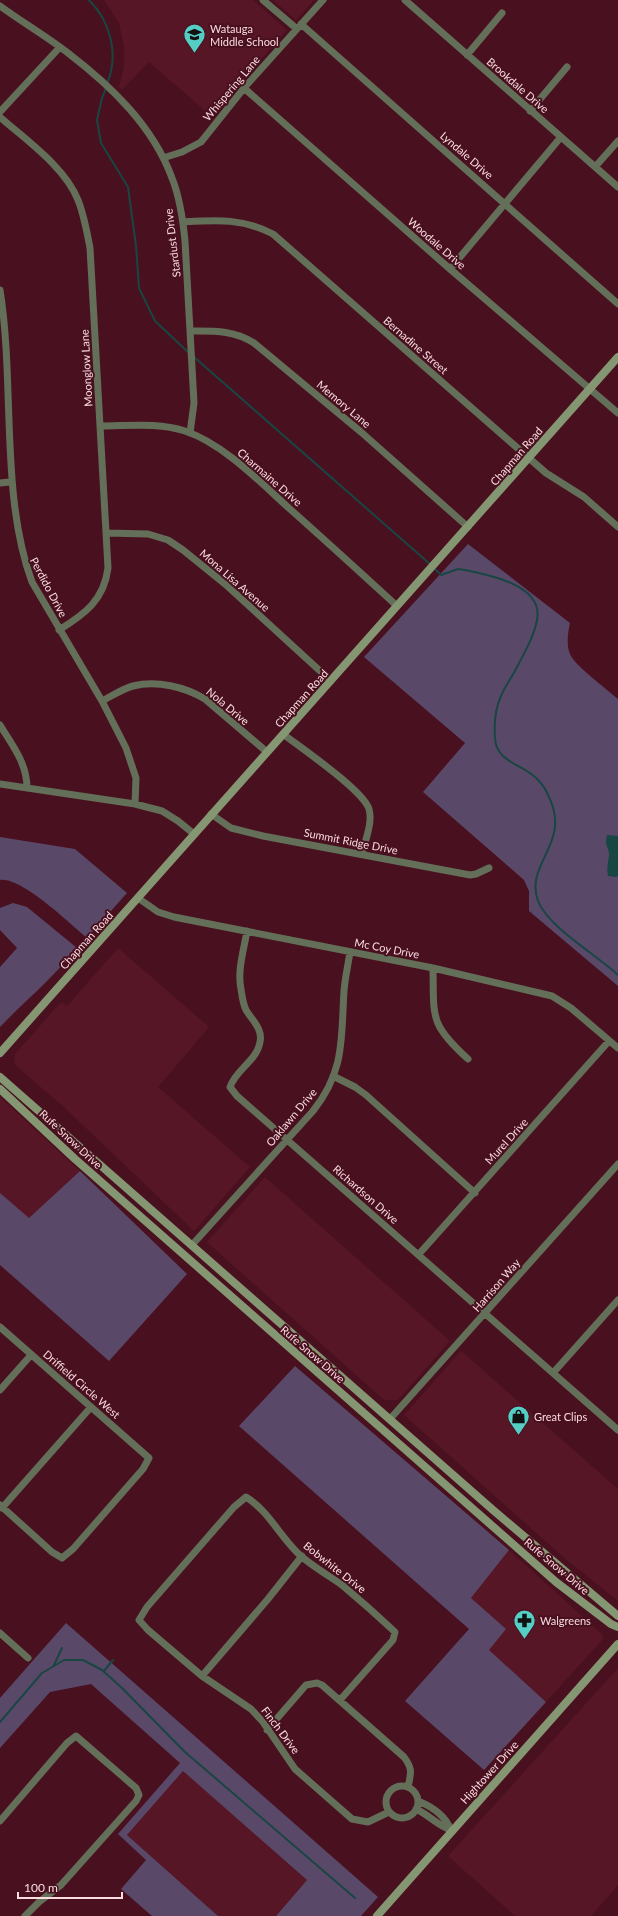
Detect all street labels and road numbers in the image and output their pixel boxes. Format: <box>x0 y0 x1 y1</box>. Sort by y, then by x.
street label: Whispering Lane <box>200 53 262 123</box>
street label: Brookdale Drive <box>484 55 552 115</box>
street label: Lyndale Drive <box>438 129 496 182</box>
street label: Stardust Drive <box>161 208 183 278</box>
street label: Woodale Drive <box>405 214 469 272</box>
street label: Bernadine Street <box>381 314 451 376</box>
street label: Moonglow Lane <box>77 329 95 407</box>
street label: Memory Lane <box>314 378 374 430</box>
street label: Chapman Road <box>487 424 545 488</box>
street label: Charmaine Drive <box>235 445 305 509</box>
street label: Mona Lisa Avenue <box>197 546 273 614</box>
street label: Perdido Drive <box>28 555 70 619</box>
street label: Chapman Road <box>272 667 330 729</box>
street label: Nola Drive <box>204 684 252 728</box>
street label: Summit Ridge Drive <box>303 825 399 857</box>
street label: Chapman Road <box>57 909 115 971</box>
street label: Mc Coy Drive <box>353 935 421 961</box>
street label: Oaklawn Drive <box>263 1085 319 1149</box>
street label: Rufe Snow Drive <box>37 1107 105 1171</box>
street label: Murel Drive <box>482 1115 530 1167</box>
street label: Richardson Drive <box>331 1162 402 1226</box>
street label: Harrison Way <box>469 1256 523 1314</box>
street label: Rufe Snow Drive <box>278 1323 348 1385</box>
street label: Driffield Circle West <box>41 1347 123 1421</box>
street label: Rufe Snow Drive <box>522 1535 592 1597</box>
street label: Bobwhite Drive <box>301 1539 369 1595</box>
street label: Finch Drive <box>259 1704 303 1756</box>
street label: Hightower Drive <box>457 1738 521 1806</box>

